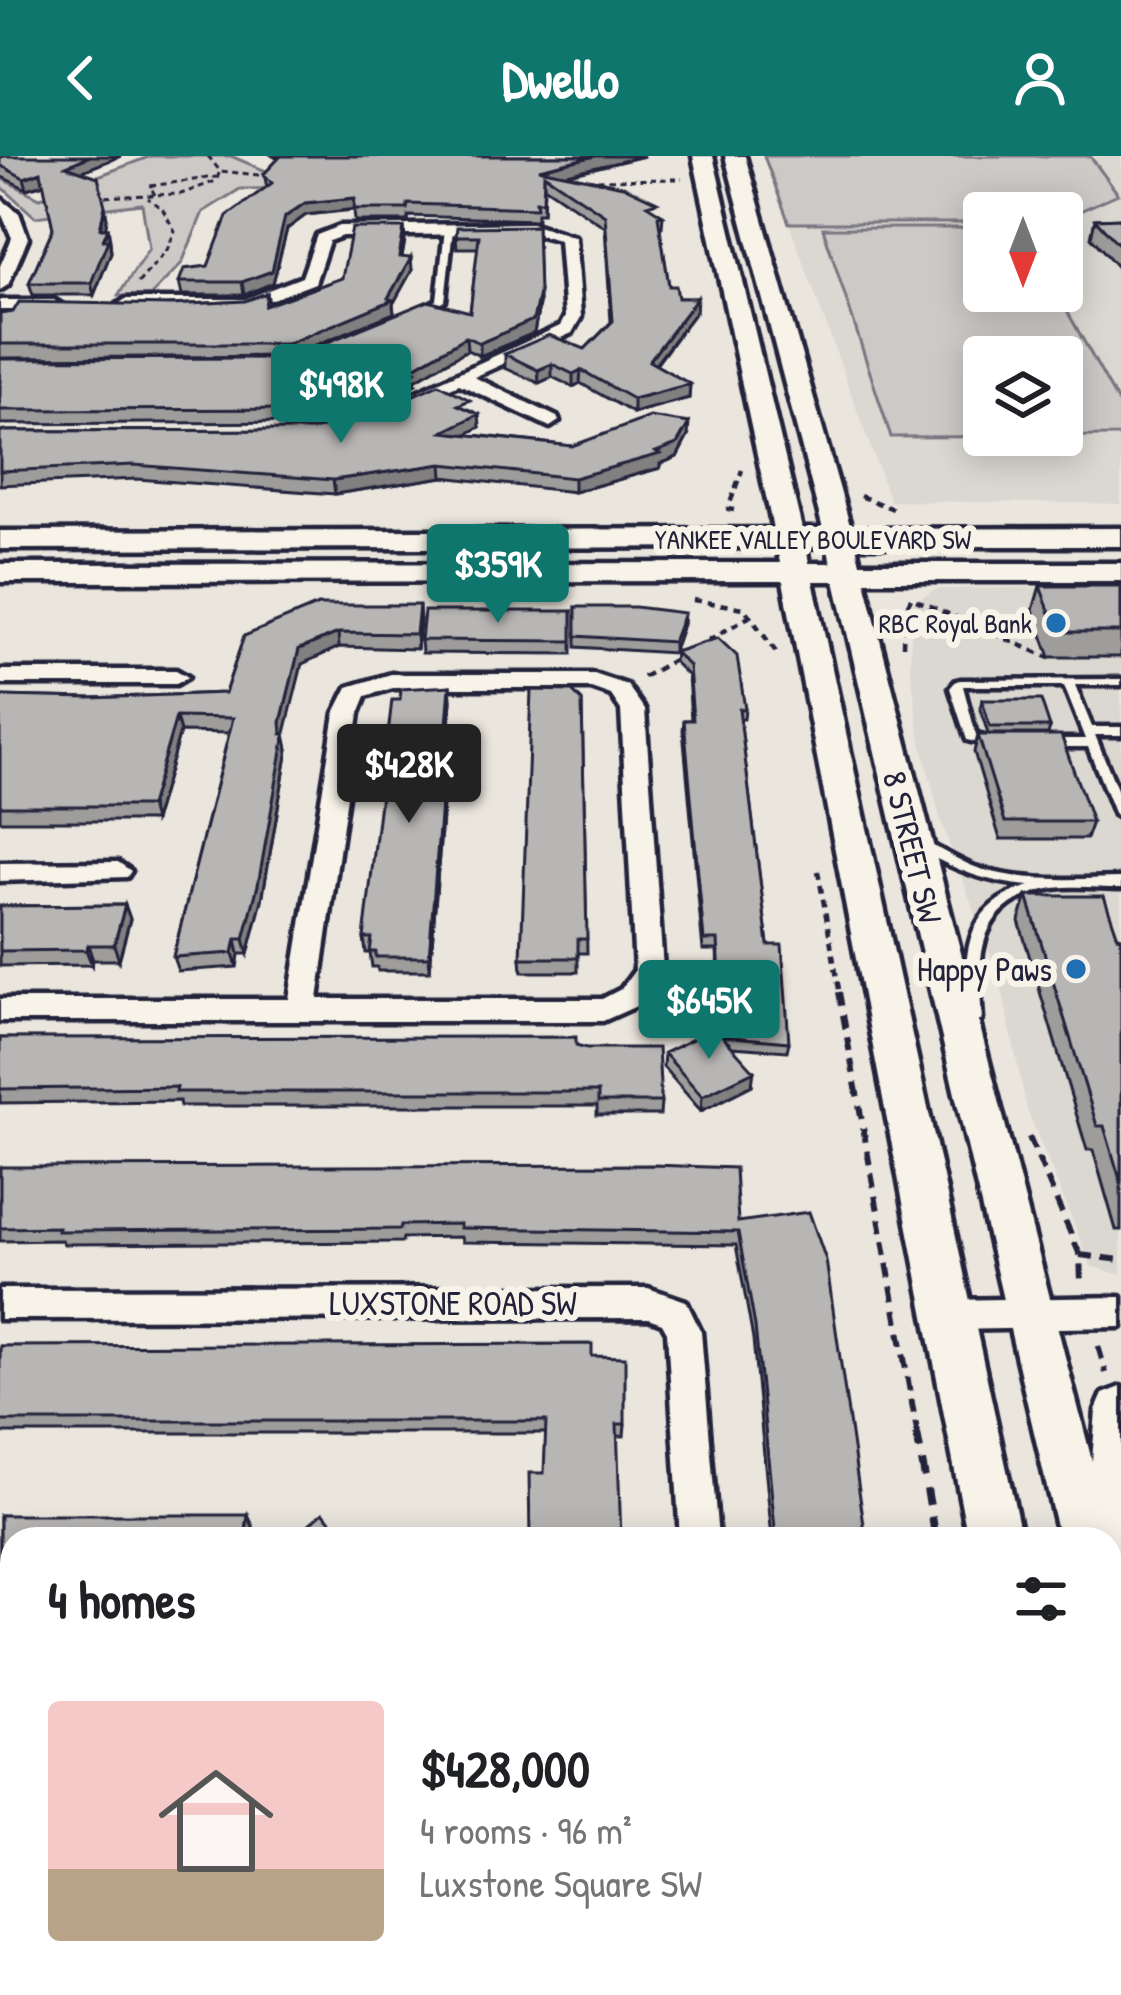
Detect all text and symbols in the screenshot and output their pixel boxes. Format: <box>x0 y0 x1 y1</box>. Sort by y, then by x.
text: Dwello <box>502 42 619 115</box>
icon: back <box>48 45 114 111</box>
icon: person <box>1007 45 1073 111</box>
north arrow <box>963 192 1083 312</box>
map controls <box>963 192 1083 456</box>
button: layers <box>963 336 1083 456</box>
pin: $498K <box>257 344 425 446</box>
text: $498K <box>298 356 384 409</box>
street label: YANKEE VALLEY BOULEVARD SW <box>655 521 972 557</box>
pin: $359K <box>414 524 582 626</box>
text: $359K <box>454 536 542 589</box>
place label: RBC Royal Bank <box>879 605 1032 642</box>
marker: RBC Royal Bank <box>1043 610 1069 636</box>
pin: $428K <box>325 724 493 826</box>
text: $428K <box>364 736 454 789</box>
street label: 8 STREET SW <box>873 766 953 928</box>
place label: Happy Paws <box>917 947 1052 992</box>
marker: Happy Paws <box>1063 956 1089 982</box>
pin: $645K <box>625 960 793 1062</box>
text: $645K <box>666 972 752 1025</box>
street label: LUXSTONE ROAD SW <box>329 1281 577 1325</box>
text: 4 homes <box>48 1565 195 1634</box>
icon: filters <box>1008 1566 1074 1632</box>
text: $428,000 <box>420 1734 590 1803</box>
icon: home <box>144 1749 288 1893</box>
text: 4 rooms · 96 m² <box>420 1803 632 1856</box>
text: Luxstone Square SW <box>420 1856 702 1909</box>

